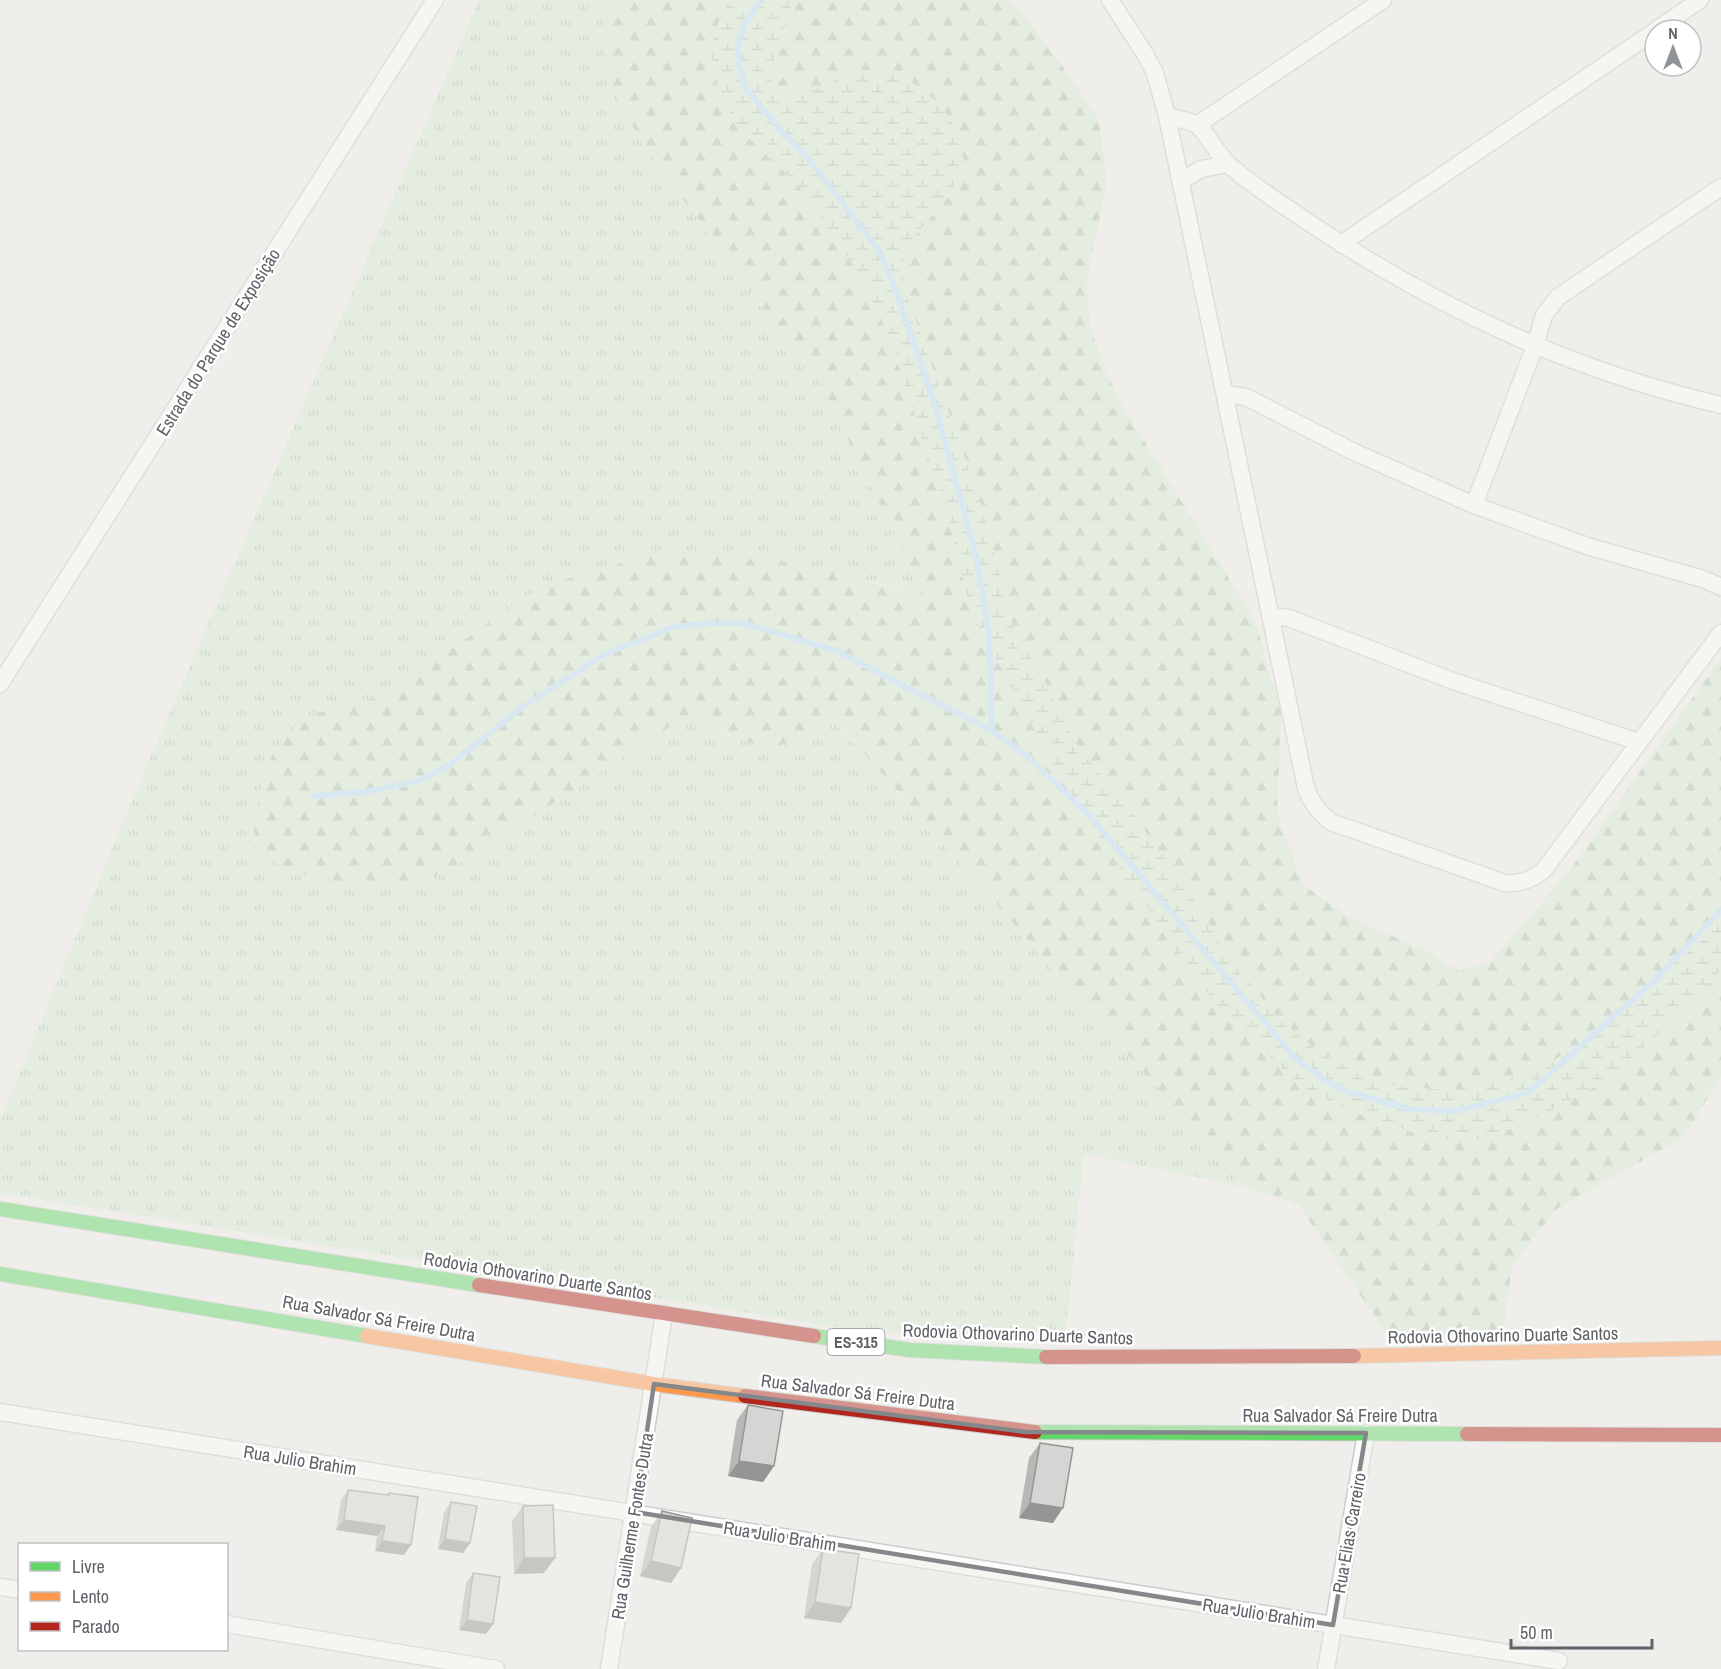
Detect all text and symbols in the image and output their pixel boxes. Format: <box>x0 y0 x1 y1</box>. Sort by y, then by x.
north arrow <box>1643 18 1703 78</box>
text: N <box>1668 22 1678 44</box>
street label: Estrada do Parque de Exposição <box>150 244 286 440</box>
street label: Rodovia Othovarino Duarte Santos <box>422 1246 654 1306</box>
street label: Rua Salvador Sá Freire Dutra <box>281 1289 477 1347</box>
street label: Rodovia Othovarino Duarte Santos <box>902 1317 1134 1351</box>
street label: Rodovia Othovarino Duarte Santos <box>1388 1320 1618 1350</box>
road number: ES-315 <box>828 1329 884 1355</box>
street label: Rua Salvador Sá Freire Dutra <box>760 1368 956 1416</box>
street label: Rua Salvador Sá Freire Dutra <box>1242 1403 1438 1428</box>
street label: Rua Guilherme Fontes Dutra <box>605 1431 659 1621</box>
street label: Rua Julio Brahim <box>242 1439 358 1481</box>
street label: Rua Elias Carreiro <box>1326 1471 1372 1595</box>
street label: Rua Julio Brahim <box>722 1515 838 1557</box>
legend <box>18 1543 228 1651</box>
text: Livre <box>72 1554 105 1579</box>
text: Lento <box>72 1584 109 1609</box>
street label: Rua Julio Brahim <box>1201 1592 1317 1634</box>
scale bar <box>1511 1612 1652 1650</box>
text: Parado <box>72 1614 120 1639</box>
text: 50 m <box>1520 1620 1553 1645</box>

